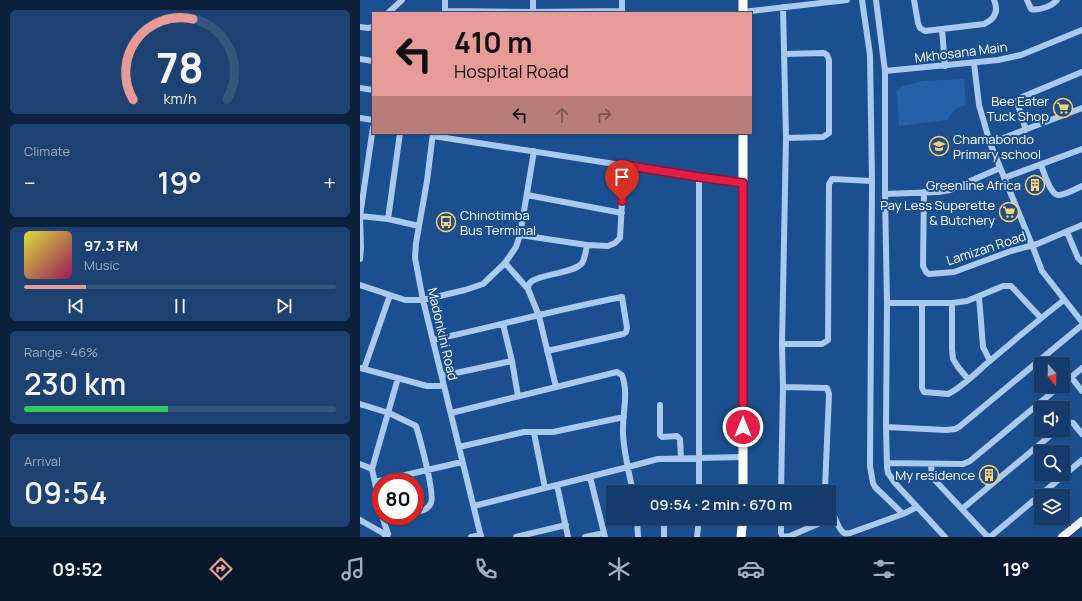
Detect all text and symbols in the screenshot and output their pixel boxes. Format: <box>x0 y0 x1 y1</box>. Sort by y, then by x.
text: 410 m <box>454 23 533 61</box>
icon: left <box>388 28 440 80</box>
street label: Mkhosana Main <box>914 37 1008 67</box>
text: 78 <box>156 39 204 95</box>
text: Hospital Road <box>454 59 569 83</box>
text: km/h <box>163 89 197 108</box>
place label: Bee Eater Tuck Shop <box>987 92 1049 125</box>
supermarket icon: Bee Eater Tuck Shop <box>1052 97 1074 119</box>
icon: left <box>509 104 531 126</box>
icon: ahead <box>551 104 573 126</box>
icon: right <box>593 104 615 126</box>
place label: Chamabondo Primary school <box>953 130 1041 163</box>
school or university icon: Chamabondo Primary school <box>928 135 950 157</box>
text: Climate <box>24 142 70 160</box>
pin <box>605 160 639 201</box>
text: 19° <box>157 162 202 203</box>
icon: arrive <box>611 166 633 188</box>
text: − <box>24 168 36 198</box>
text: + <box>323 168 336 198</box>
building icon: Greenline Africa <box>1024 174 1046 196</box>
place label: Greenline Africa <box>926 176 1021 194</box>
place label: Pay Less Superette & Butchery <box>880 196 995 229</box>
supermarket icon: Pay Less Superette & Butchery <box>998 201 1020 223</box>
place label: Chinotimba Bus Terminal <box>460 206 536 239</box>
bus stop icon: Chinotimba Bus Terminal <box>435 211 457 233</box>
street label: Lamizan Road <box>944 227 1028 269</box>
text: 97.3 FM <box>84 235 138 256</box>
text: Music <box>84 256 120 274</box>
street label: Madonkini Road <box>424 286 462 382</box>
icon: previous <box>65 295 87 317</box>
icon: pause <box>169 295 191 317</box>
icon: next <box>273 295 295 317</box>
text: Range · 46% <box>24 343 98 361</box>
north arrow <box>1034 357 1070 393</box>
map controls <box>1034 357 1070 525</box>
text: 230 km <box>24 363 126 404</box>
button: sound <box>1034 401 1070 437</box>
position arrow <box>722 406 764 448</box>
button: search <box>1034 445 1070 481</box>
text: Arrival <box>24 452 61 470</box>
building icon: My residence <box>978 464 1000 486</box>
place label: My residence <box>895 466 975 484</box>
text: 09:54 <box>24 472 107 513</box>
speed limit sign: 80 <box>372 473 424 525</box>
button: layers <box>1034 489 1070 525</box>
text: 09:54 · 2 min · 670 m <box>650 494 792 515</box>
icon: directions <box>207 555 235 583</box>
icon: music <box>339 555 367 583</box>
icon: phone <box>472 555 500 583</box>
icon: climate <box>605 555 633 583</box>
icon: car <box>737 555 765 583</box>
icon: filters <box>870 555 898 583</box>
text: 09:52 <box>52 557 102 581</box>
text: 19° <box>1002 557 1030 581</box>

